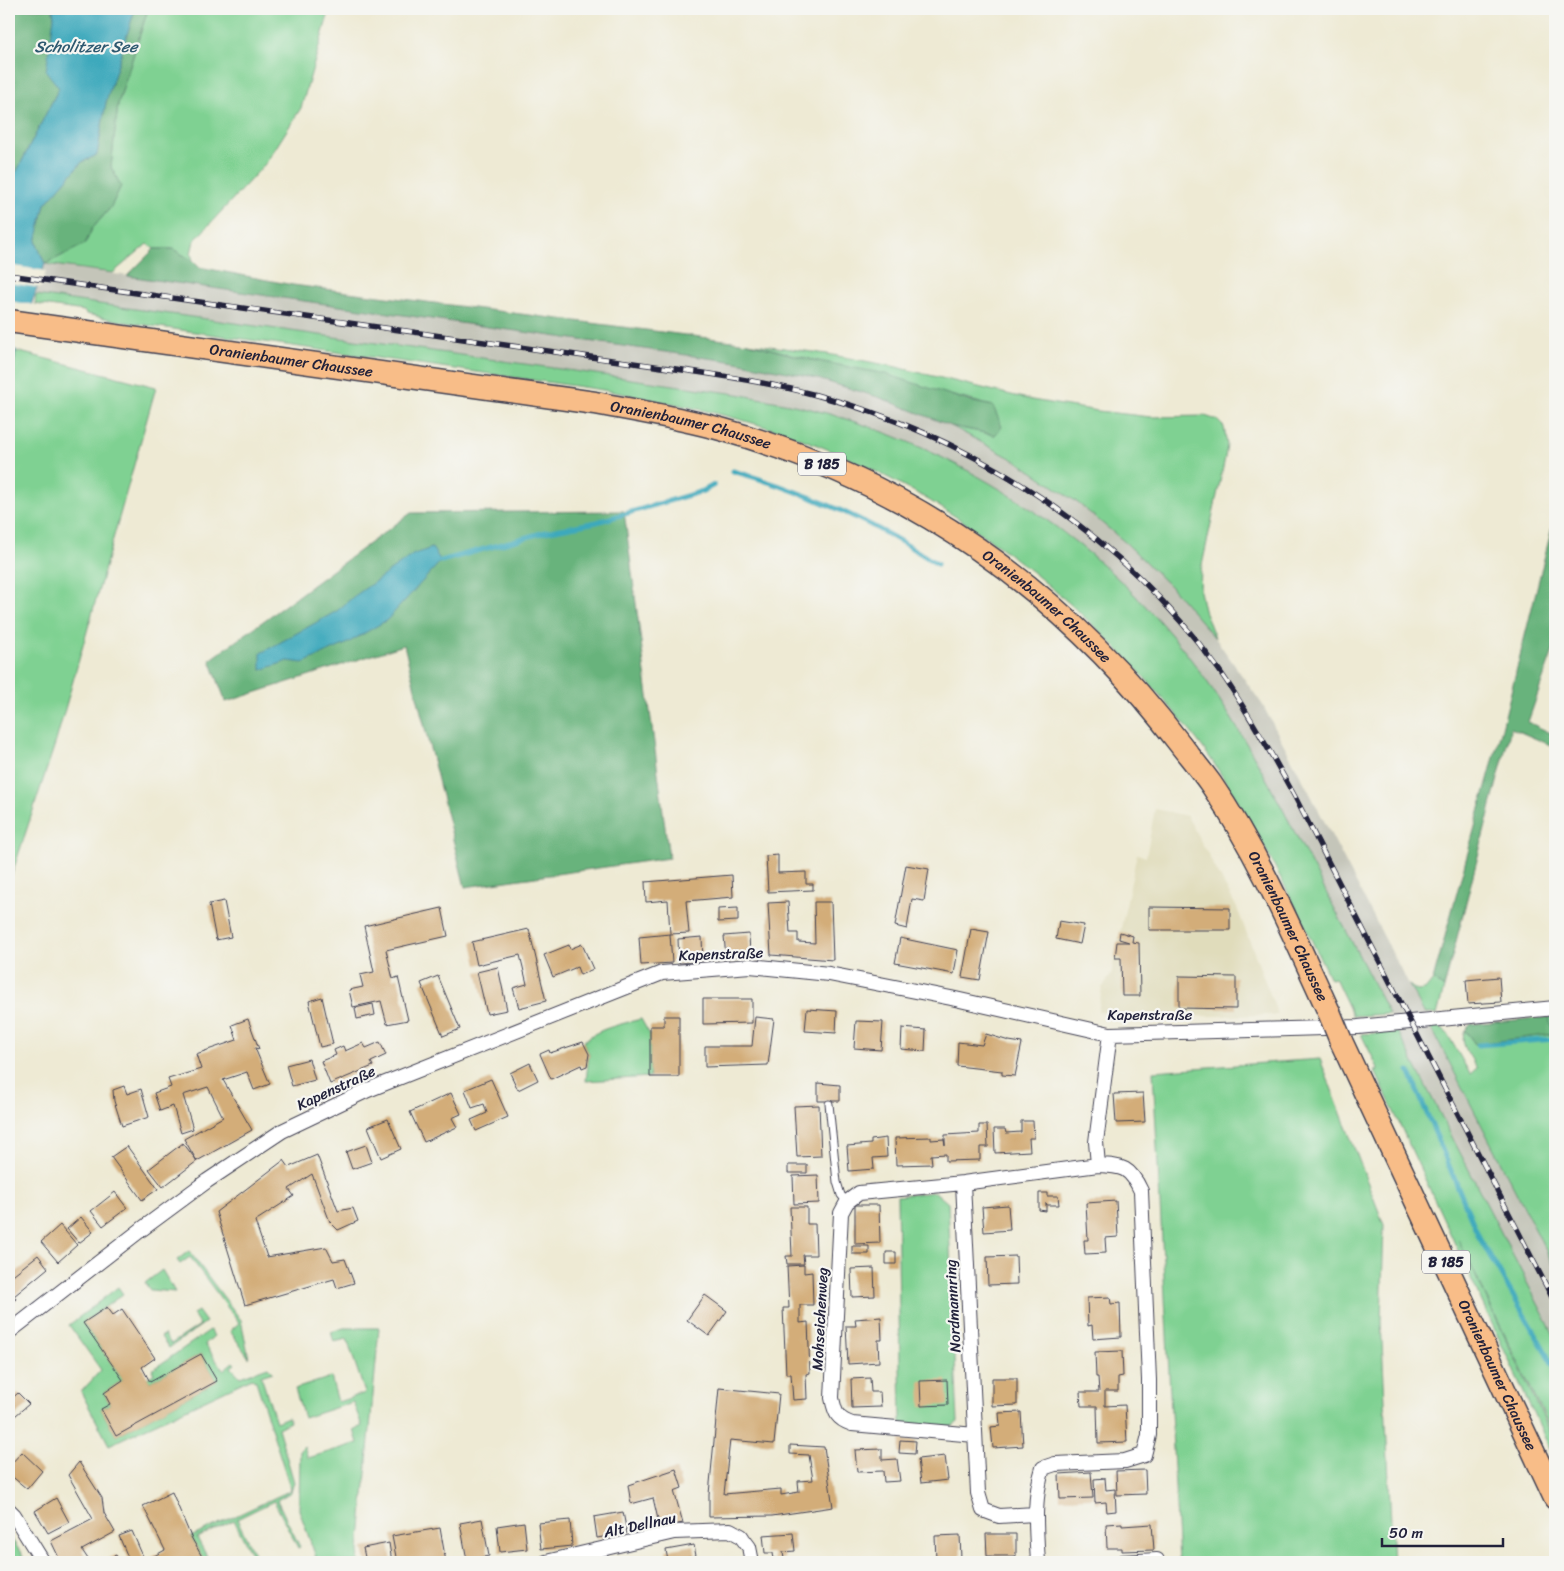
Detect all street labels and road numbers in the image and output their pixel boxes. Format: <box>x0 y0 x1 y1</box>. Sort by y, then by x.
street label: Oranienbaumer Chaussee <box>208 336 375 385</box>
street label: Oranienbaumer Chaussee <box>608 393 775 457</box>
road number: B 185 <box>798 452 846 476</box>
street label: Oranienbaumer Chaussee <box>977 543 1118 670</box>
street label: Oranienbaumer Chaussee <box>1241 846 1336 1006</box>
street label: Kapenstraße <box>678 940 764 968</box>
street label: Kapenstraße <box>1108 1002 1193 1028</box>
street label: Kapenstraße <box>292 1058 380 1118</box>
road number: B 185 <box>1422 1250 1470 1274</box>
street label: Nordmannring <box>938 1258 968 1353</box>
street label: Mohseichenweg <box>804 1266 836 1371</box>
street label: Oranienbaumer Chaussee <box>1451 1295 1544 1455</box>
street label: Alt Dellnau <box>600 1505 679 1546</box>

